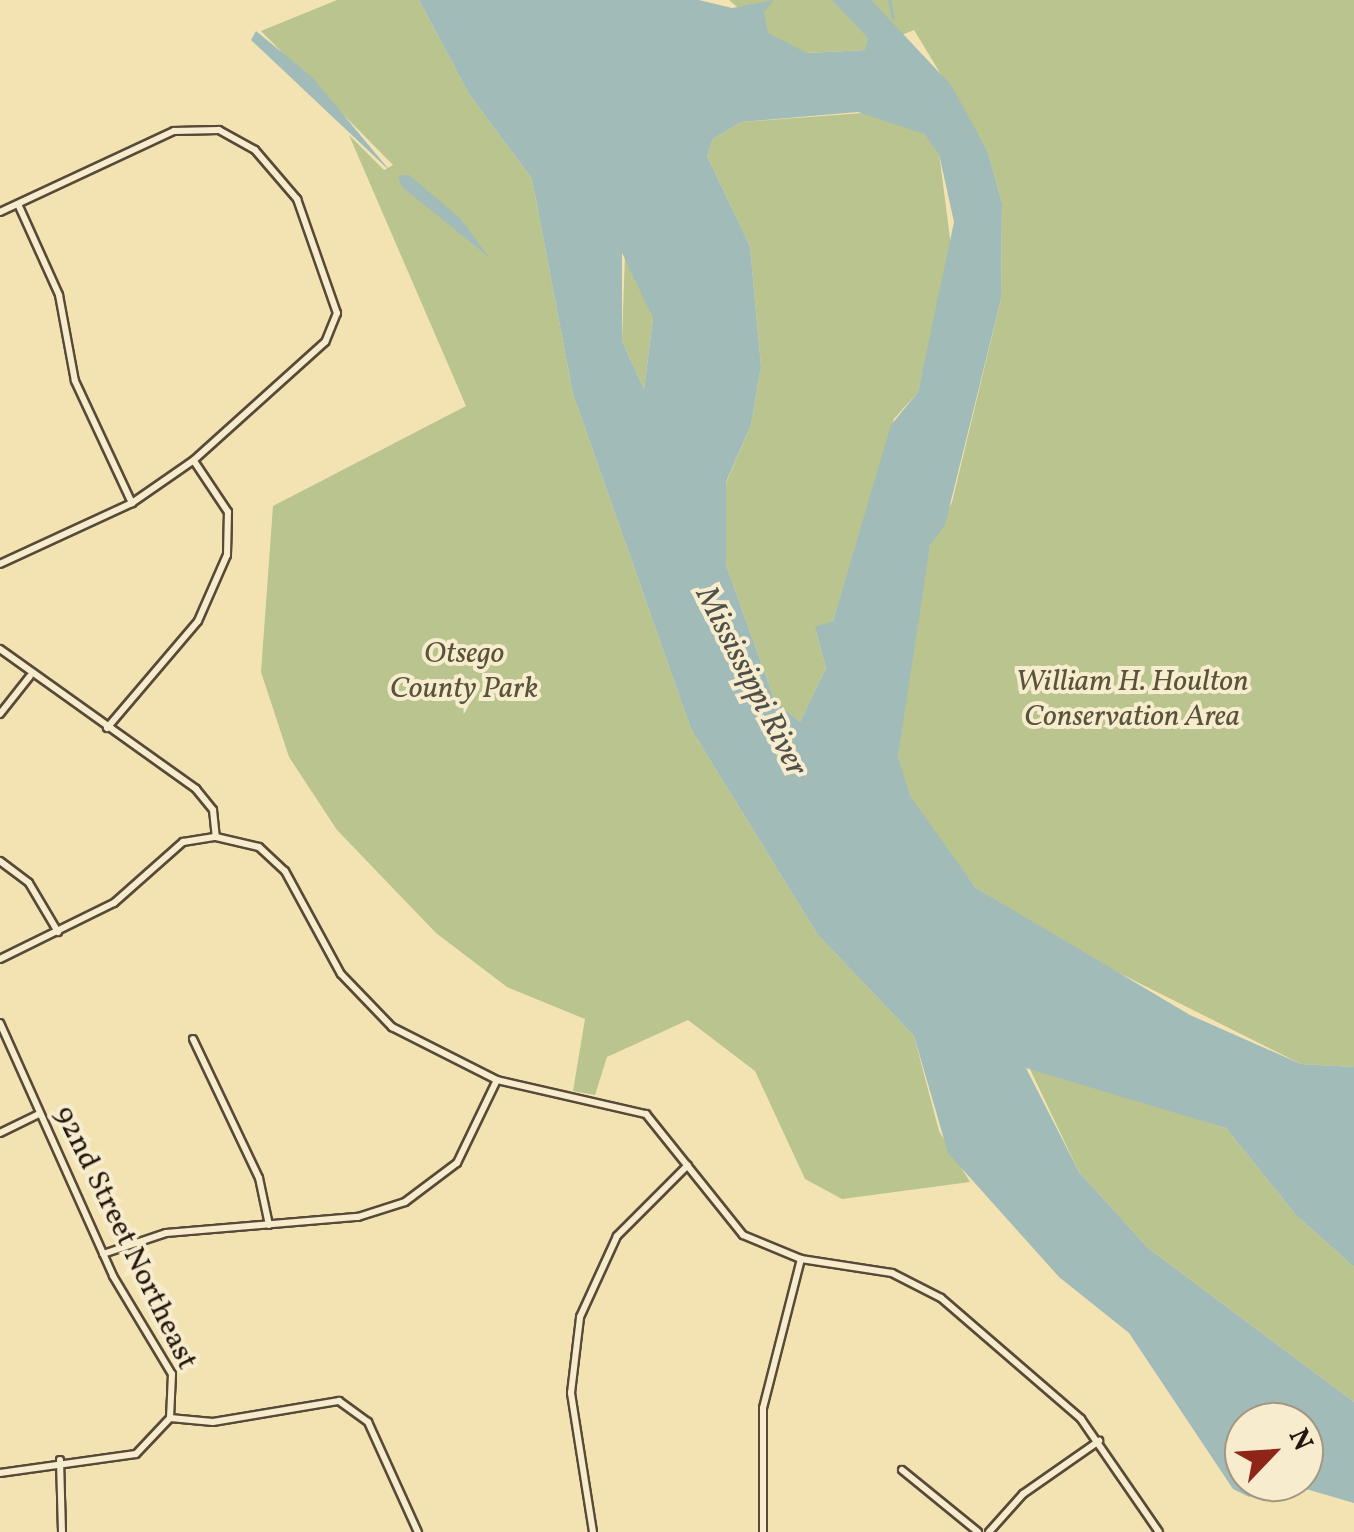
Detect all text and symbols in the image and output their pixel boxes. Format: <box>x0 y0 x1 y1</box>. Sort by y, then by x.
water label: Mississippi River <box>686 581 814 783</box>
park label: Otsego County Park <box>390 636 538 706</box>
park label: William H. Houlton Conservation Area <box>1016 664 1248 734</box>
street label: 92nd Street Northeast <box>46 1100 204 1376</box>
north arrow <box>1224 1402 1324 1502</box>
text: N <box>1278 1422 1322 1457</box>

